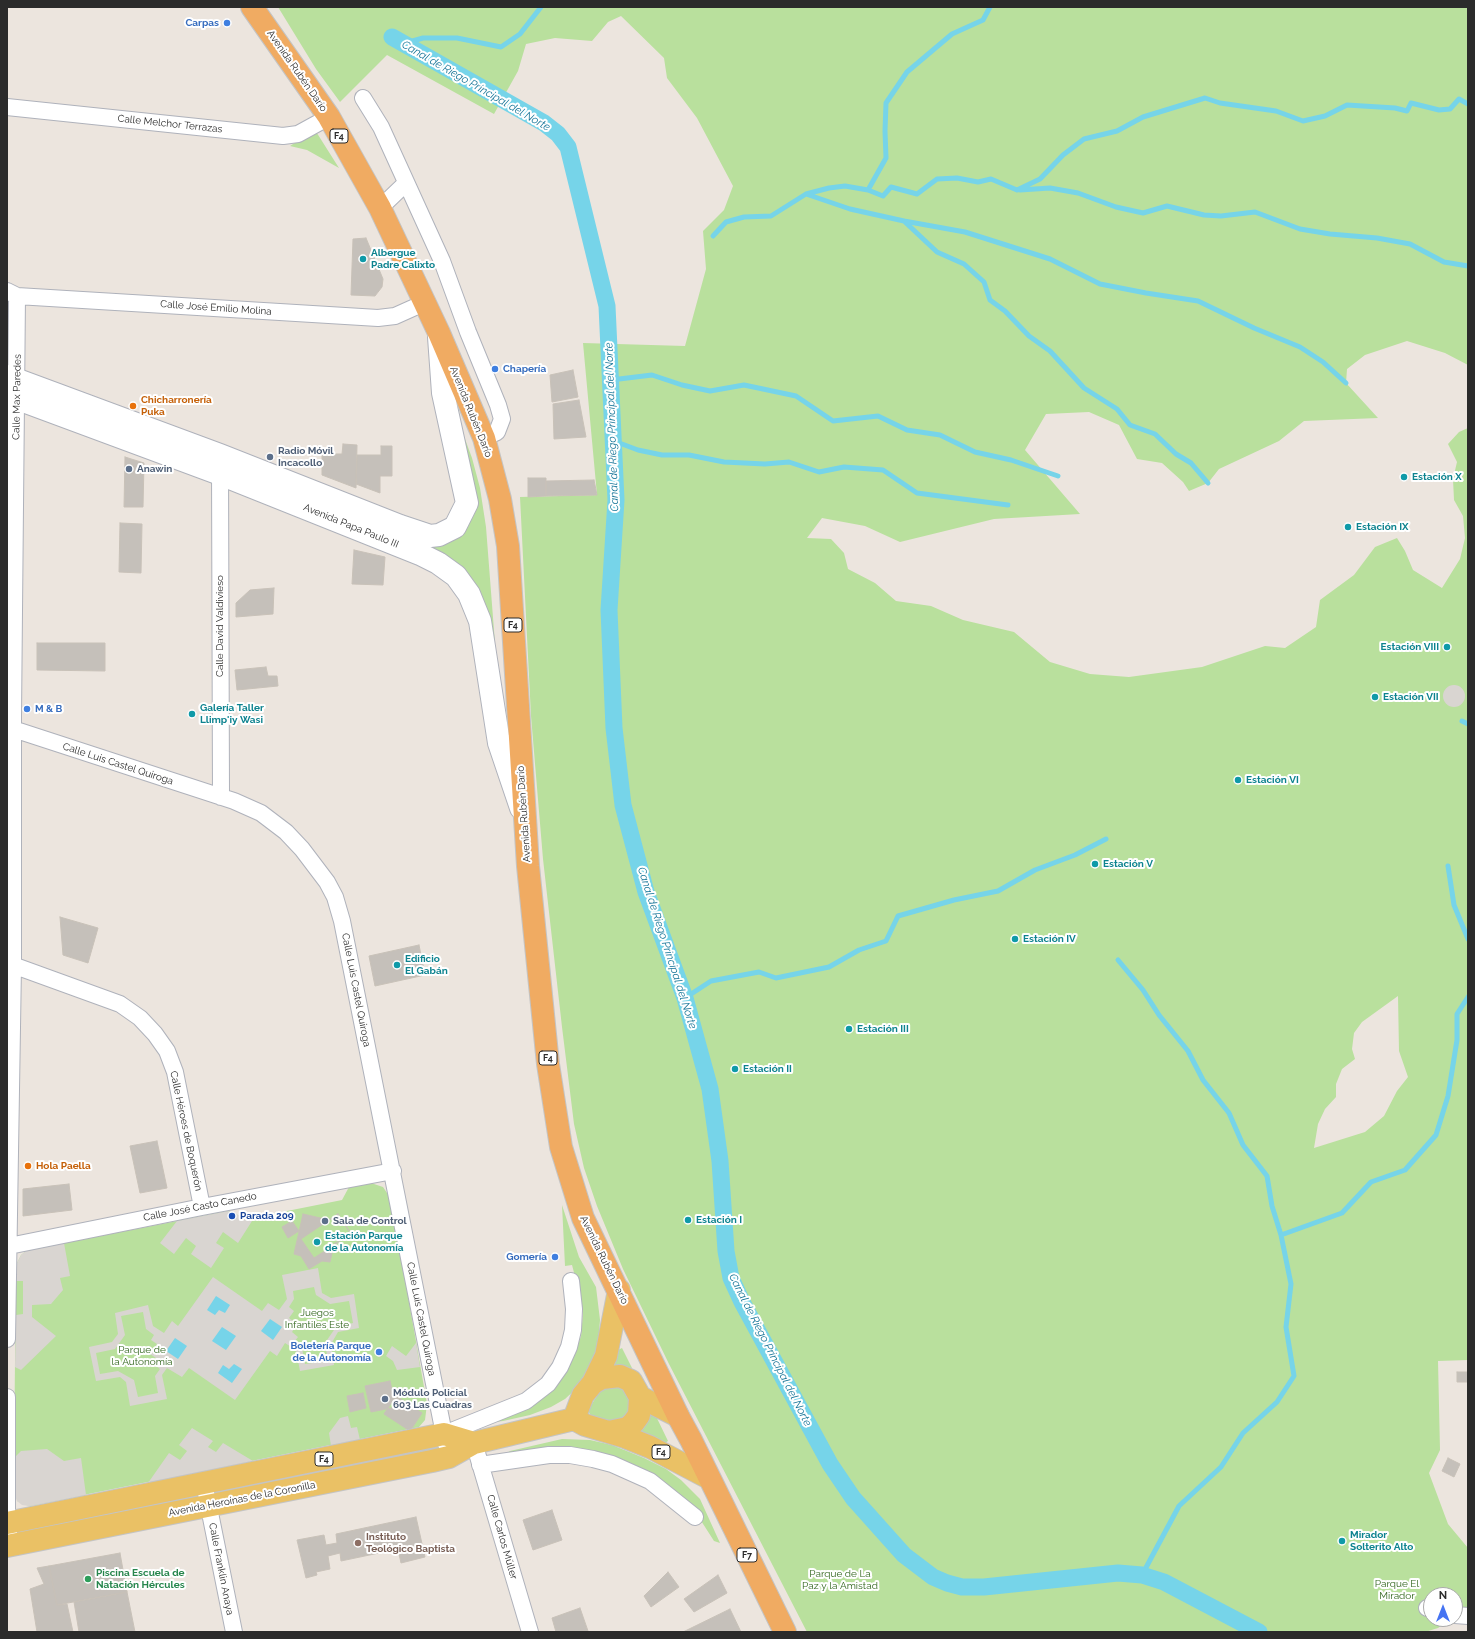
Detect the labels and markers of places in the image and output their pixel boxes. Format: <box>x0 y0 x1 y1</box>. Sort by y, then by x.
place label: Carpas <box>186 17 219 29</box>
marker: Carpas <box>222 18 232 28</box>
place label: Albergue Padre Calixto <box>371 247 435 270</box>
marker: Albergue Padre Calixto <box>358 254 368 264</box>
place label: Chapería <box>503 363 546 375</box>
marker: Chapería <box>490 364 500 374</box>
place label: Chicharronería Puka <box>141 394 212 418</box>
marker: Chicharronería Puka <box>128 401 138 411</box>
place label: Radio Móvil Incacollo <box>278 445 333 468</box>
marker: Radio Móvil Incacollo <box>265 452 275 462</box>
place label: Anawin <box>137 463 172 475</box>
marker: Anawin <box>124 464 134 474</box>
place label: Estación X <box>1412 471 1462 483</box>
marker: Estación X <box>1399 472 1409 482</box>
place label: Estación IX <box>1356 521 1408 533</box>
marker: Estación IX <box>1343 522 1353 532</box>
place label: Estación VIII <box>1380 641 1439 653</box>
marker: Estación VIII <box>1442 642 1452 652</box>
place label: Estación VII <box>1383 691 1439 703</box>
marker: Estación VII <box>1370 692 1380 702</box>
place label: Galería Taller Llimp'iy Wasi <box>200 702 264 726</box>
place label: M & B <box>35 703 62 715</box>
marker: M & B <box>22 704 32 714</box>
marker: Galería Taller Llimp'iy Wasi <box>187 709 197 719</box>
place label: Estación VI <box>1246 774 1299 786</box>
marker: Estación VI <box>1233 775 1243 785</box>
place label: Estación V <box>1103 858 1153 870</box>
marker: Estación V <box>1090 859 1100 869</box>
place label: Estación IV <box>1023 933 1076 945</box>
marker: Estación IV <box>1010 934 1020 944</box>
place label: Edificio El Gabán <box>405 953 448 976</box>
marker: Edificio El Gabán <box>392 960 402 970</box>
place label: Estación III <box>857 1023 909 1035</box>
marker: Estación III <box>844 1024 854 1034</box>
place label: Estación II <box>743 1063 792 1075</box>
marker: Estación II <box>730 1064 740 1074</box>
place label: Hola Paella <box>36 1160 91 1172</box>
marker: Hola Paella <box>23 1161 33 1171</box>
place label: Parada 209 <box>240 1210 294 1222</box>
marker: Parada 209 <box>227 1211 237 1221</box>
place label: Estación I <box>696 1214 742 1226</box>
place label: Sala de Control <box>333 1215 407 1227</box>
marker: Estación I <box>683 1215 693 1225</box>
marker: Sala de Control <box>320 1216 330 1226</box>
place label: Estación Parque de la Autonomía <box>325 1230 403 1254</box>
marker: Estación Parque de la Autonomía <box>312 1237 322 1247</box>
place label: Gomería <box>506 1251 547 1263</box>
marker: Gomería <box>550 1252 560 1262</box>
place label: Boletería Parque de la Autonomía <box>290 1340 371 1364</box>
marker: Boletería Parque de la Autonomía <box>374 1347 384 1357</box>
place label: Módulo Policial 603 Las Cuadras <box>393 1387 472 1410</box>
marker: Módulo Policial 603 Las Cuadras <box>380 1394 390 1404</box>
place label: Mirador Solterito Alto <box>1350 1529 1413 1552</box>
place label: Instituto Teológico Baptista <box>366 1531 455 1554</box>
marker: Mirador Solterito Alto <box>1337 1536 1347 1546</box>
marker: Instituto Teológico Baptista <box>353 1538 363 1548</box>
place label: Piscina Escuela de Natación Hércules <box>96 1567 185 1590</box>
marker: Piscina Escuela de Natación Hércules <box>83 1574 93 1584</box>

